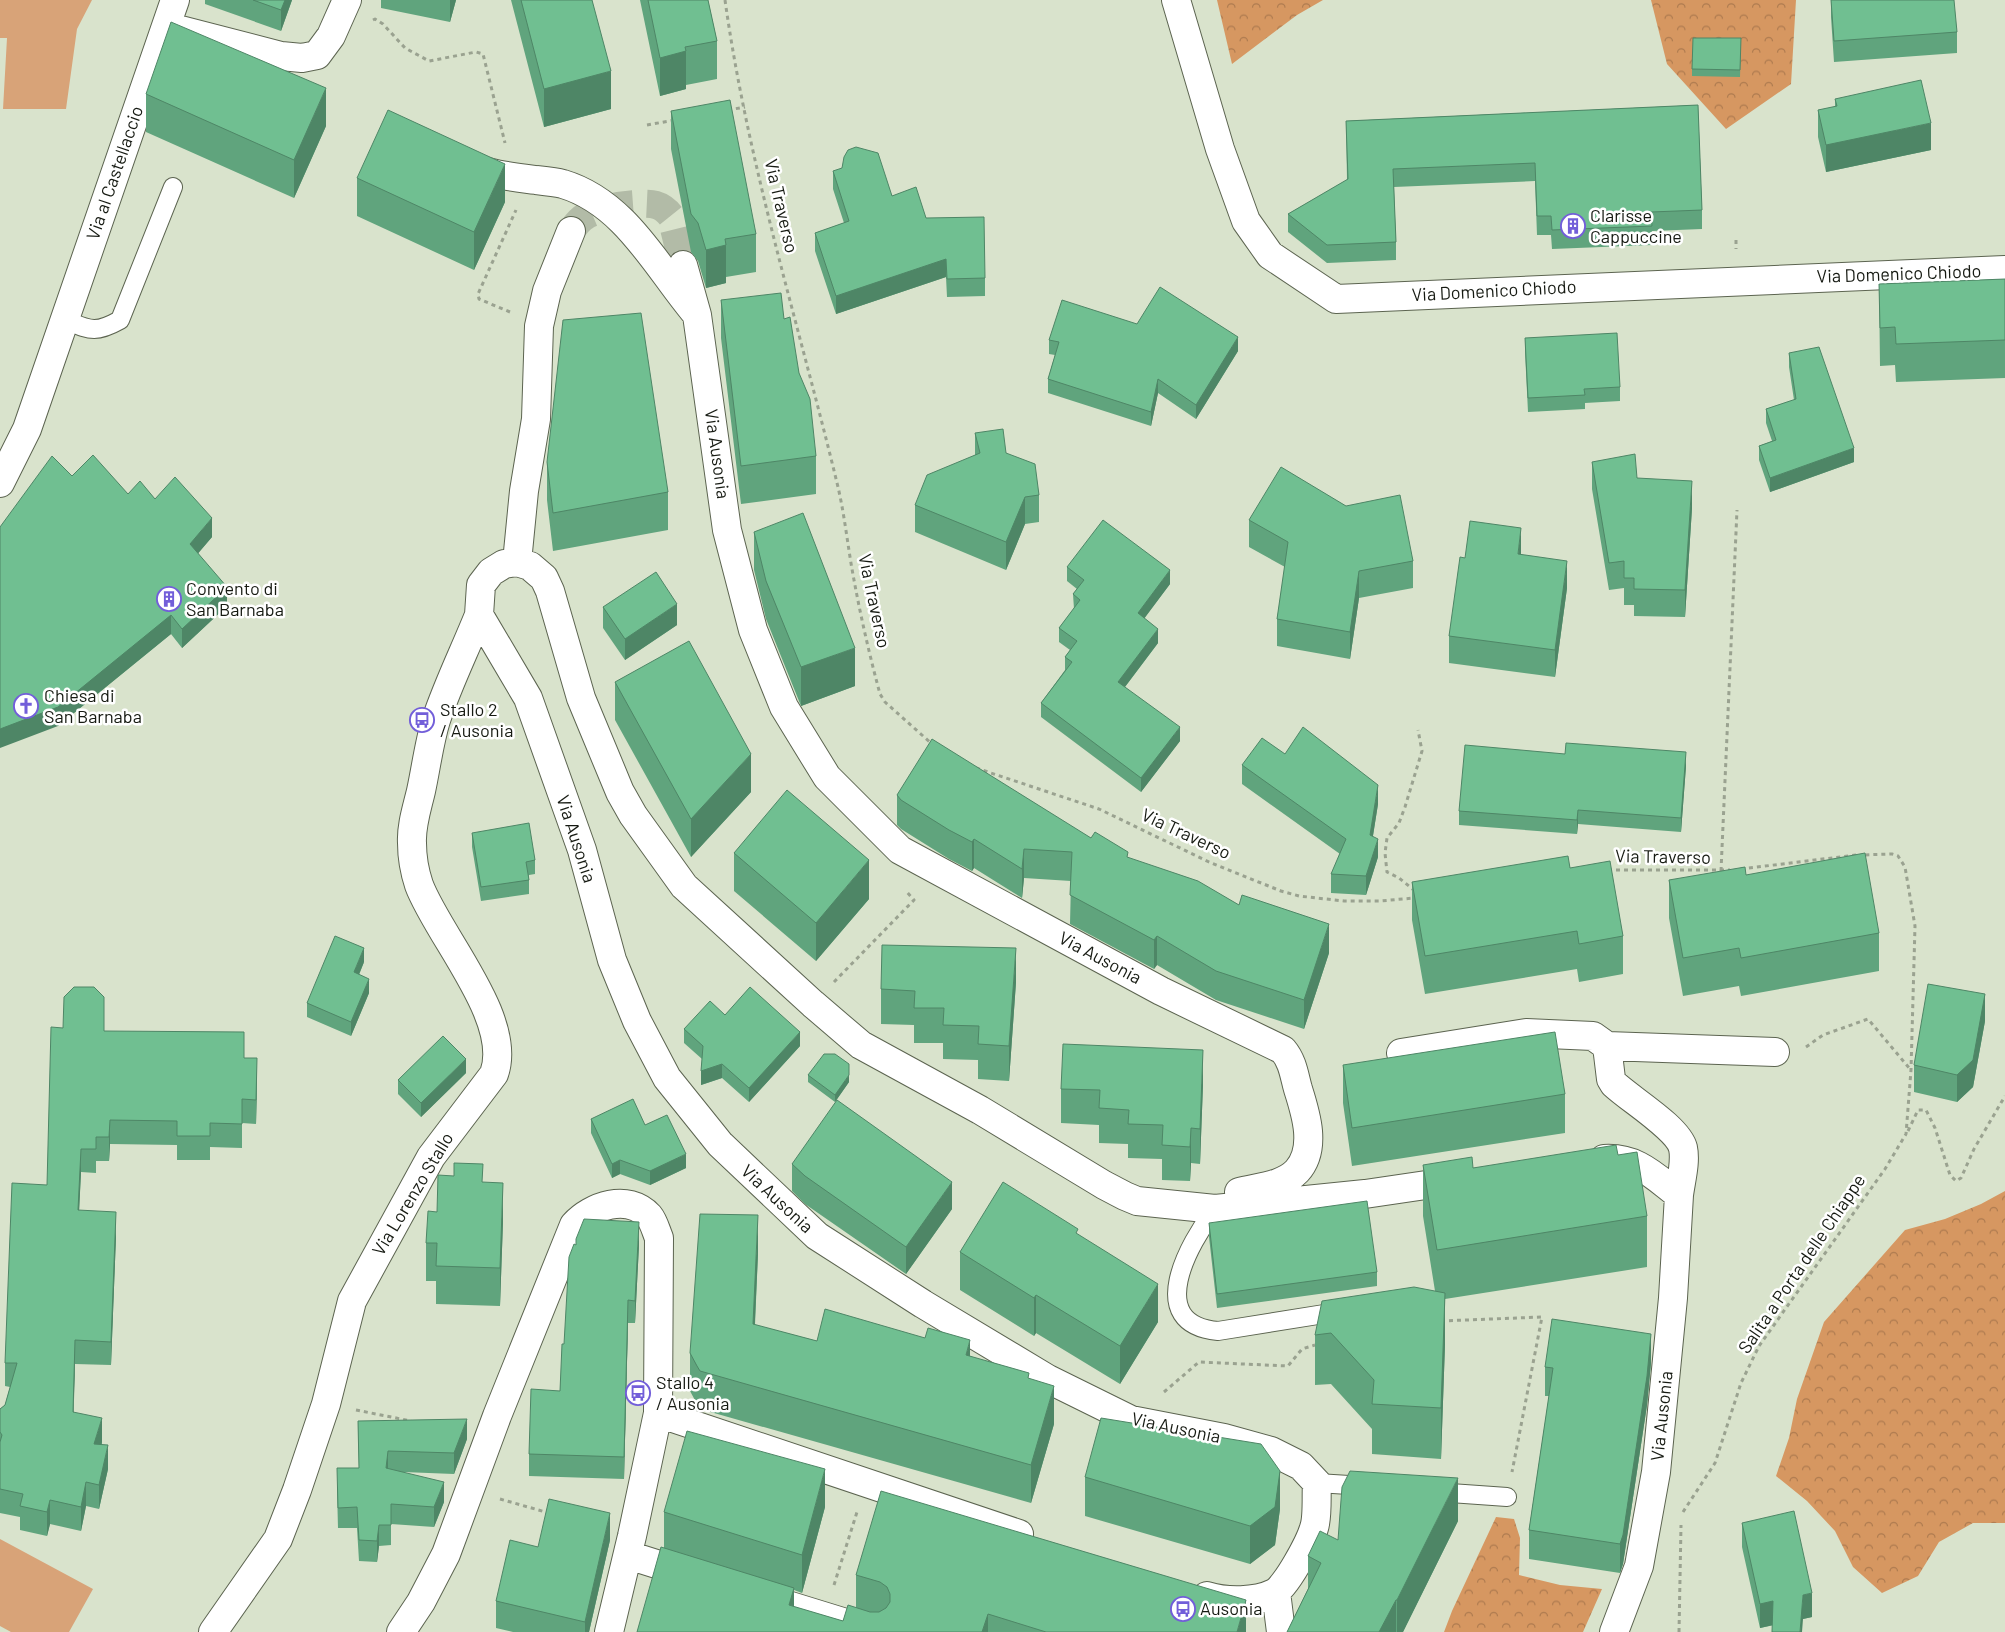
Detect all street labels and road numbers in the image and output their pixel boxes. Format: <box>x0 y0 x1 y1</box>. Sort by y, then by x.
street label: Via al Castellaccio <box>81 103 147 242</box>
street label: Via Traverso <box>760 157 803 255</box>
street label: Via Domenico Chiodo <box>1816 259 1982 287</box>
street label: Via Domenico Chiodo <box>1411 275 1577 305</box>
street label: Via Ausonia <box>701 408 735 500</box>
street label: Via Traverso <box>854 552 896 650</box>
street label: Via Ausonia <box>553 792 601 885</box>
street label: Via Traverso <box>1138 803 1234 863</box>
street label: Via Traverso <box>1615 844 1711 868</box>
street label: Via Ausonia <box>1055 926 1146 988</box>
street label: Via Lorenzo Stallo <box>367 1128 458 1259</box>
street label: Via Ausonia <box>737 1159 818 1237</box>
street label: Salita a Porta delle Chiappe <box>1733 1170 1869 1357</box>
street label: Via Ausonia <box>1645 1370 1677 1462</box>
street label: Via Ausonia <box>1130 1407 1223 1447</box>

